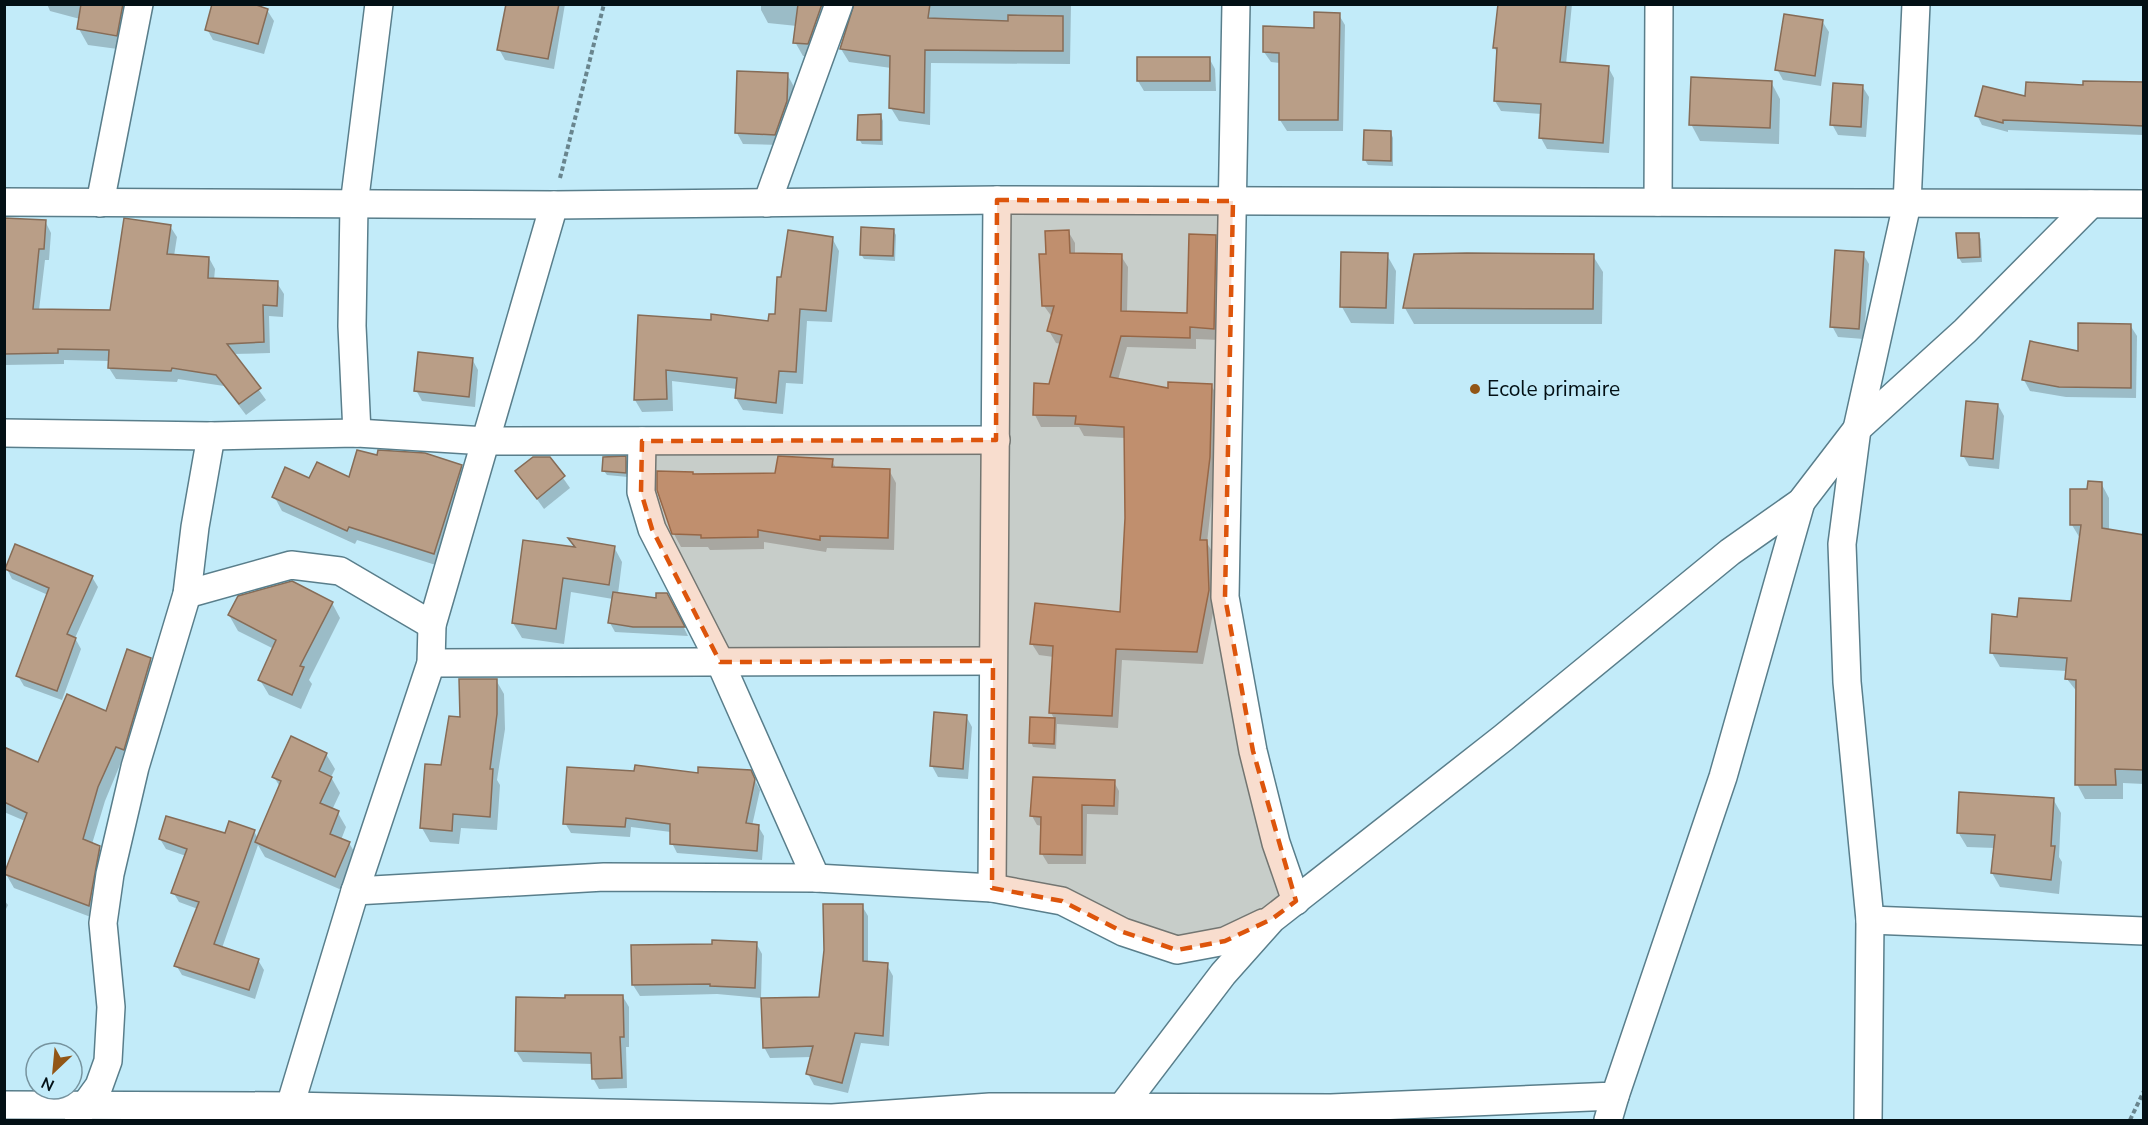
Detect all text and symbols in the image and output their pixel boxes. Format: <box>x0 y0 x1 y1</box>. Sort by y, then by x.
place label: Ecole primaire <box>1487 375 1620 403</box>
marker: Ecole primaire <box>1468 382 1482 396</box>
north arrow <box>24 1041 84 1101</box>
text: N <box>38 1071 58 1096</box>

